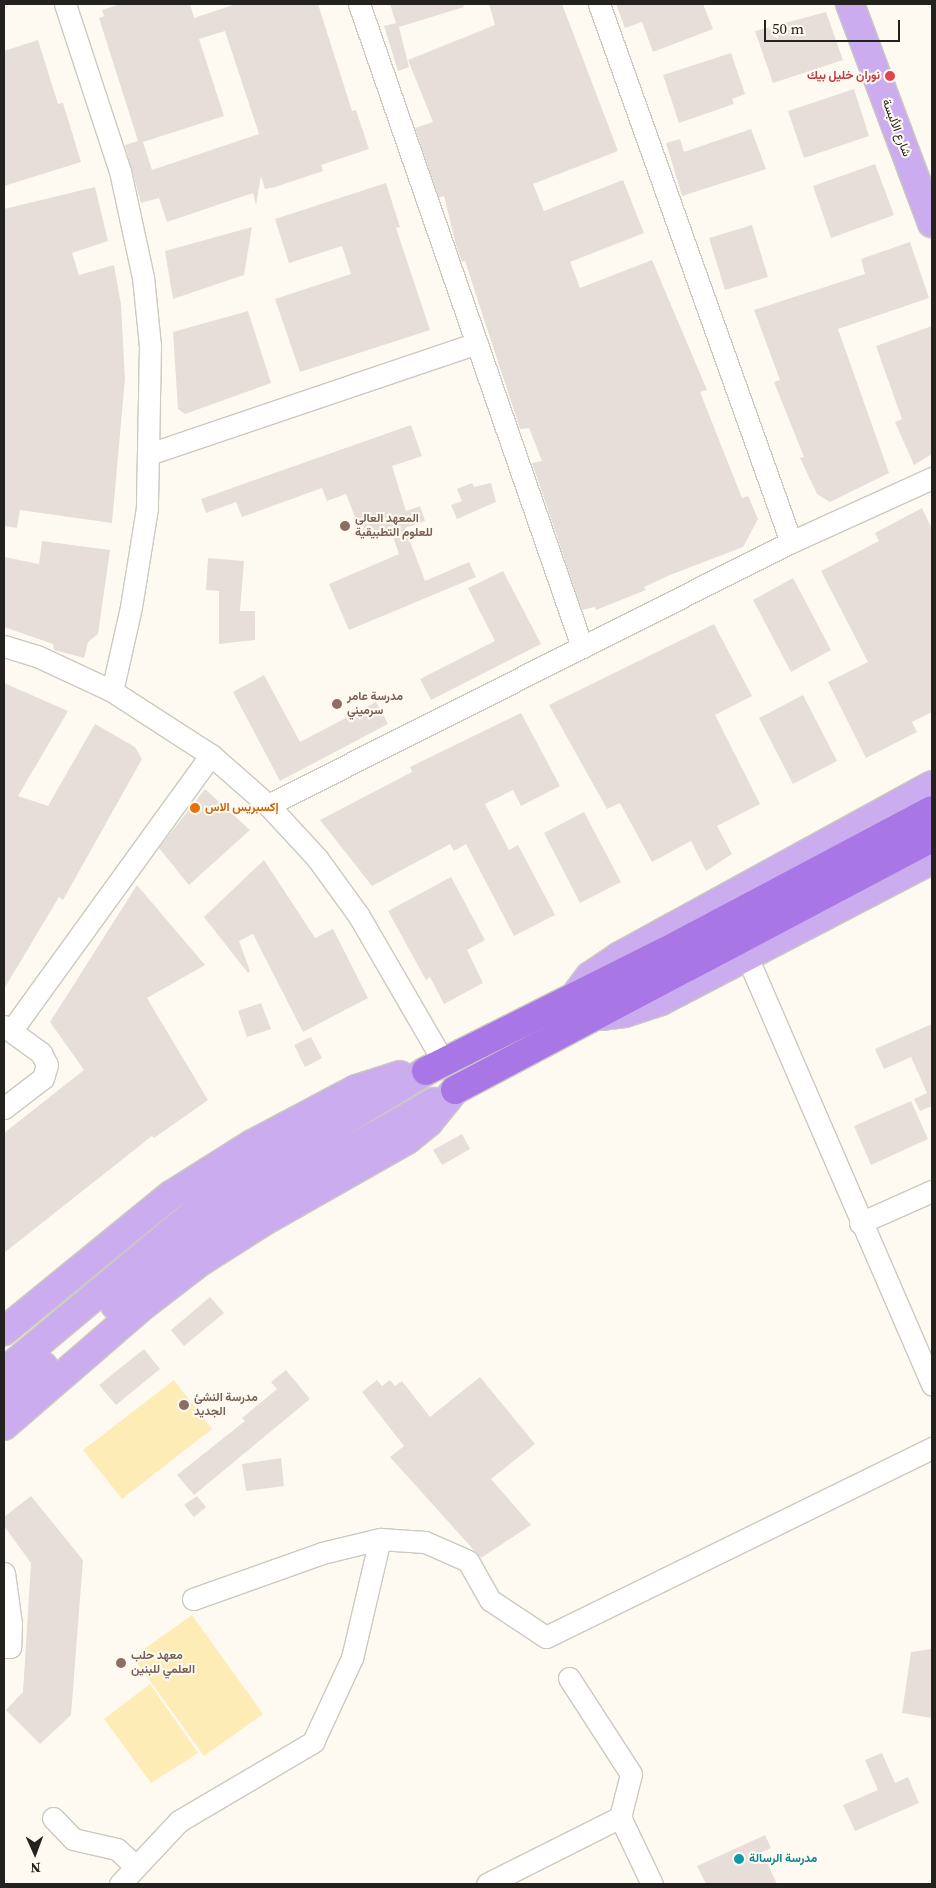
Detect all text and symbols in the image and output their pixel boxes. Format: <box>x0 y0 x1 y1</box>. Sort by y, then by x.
scale bar <box>766 10 902 42</box>
text: 50 m <box>772 18 804 39</box>
place label: نوران خليل بيك <box>807 69 880 83</box>
marker: نوران خليل بيك <box>884 70 896 82</box>
street label: شارع الألبسة <box>878 97 914 159</box>
place label: المعهد العالي للعلوم التطبيقية <box>355 512 433 540</box>
marker: المعهد العالي للعلوم التطبيقية <box>339 520 351 532</box>
place label: مدرسة عامر سرميني <box>347 690 403 718</box>
marker: مدرسة عامر سرميني <box>331 698 343 710</box>
place label: إكسبريس الاس <box>205 801 279 815</box>
marker: إكسبريس الاس <box>189 802 201 814</box>
place label: مدرسة النشئ الجديد <box>194 1391 258 1419</box>
marker: مدرسة النشئ الجديد <box>178 1399 190 1411</box>
place label: معهد حلب العلمي للبنين <box>131 1649 195 1677</box>
marker: معهد حلب العلمي للبنين <box>115 1657 127 1669</box>
north arrow <box>10 1828 60 1878</box>
place label: مدرسة الرسالة <box>749 1852 817 1866</box>
marker: مدرسة الرسالة <box>733 1853 745 1865</box>
text: N <box>30 1858 41 1878</box>

